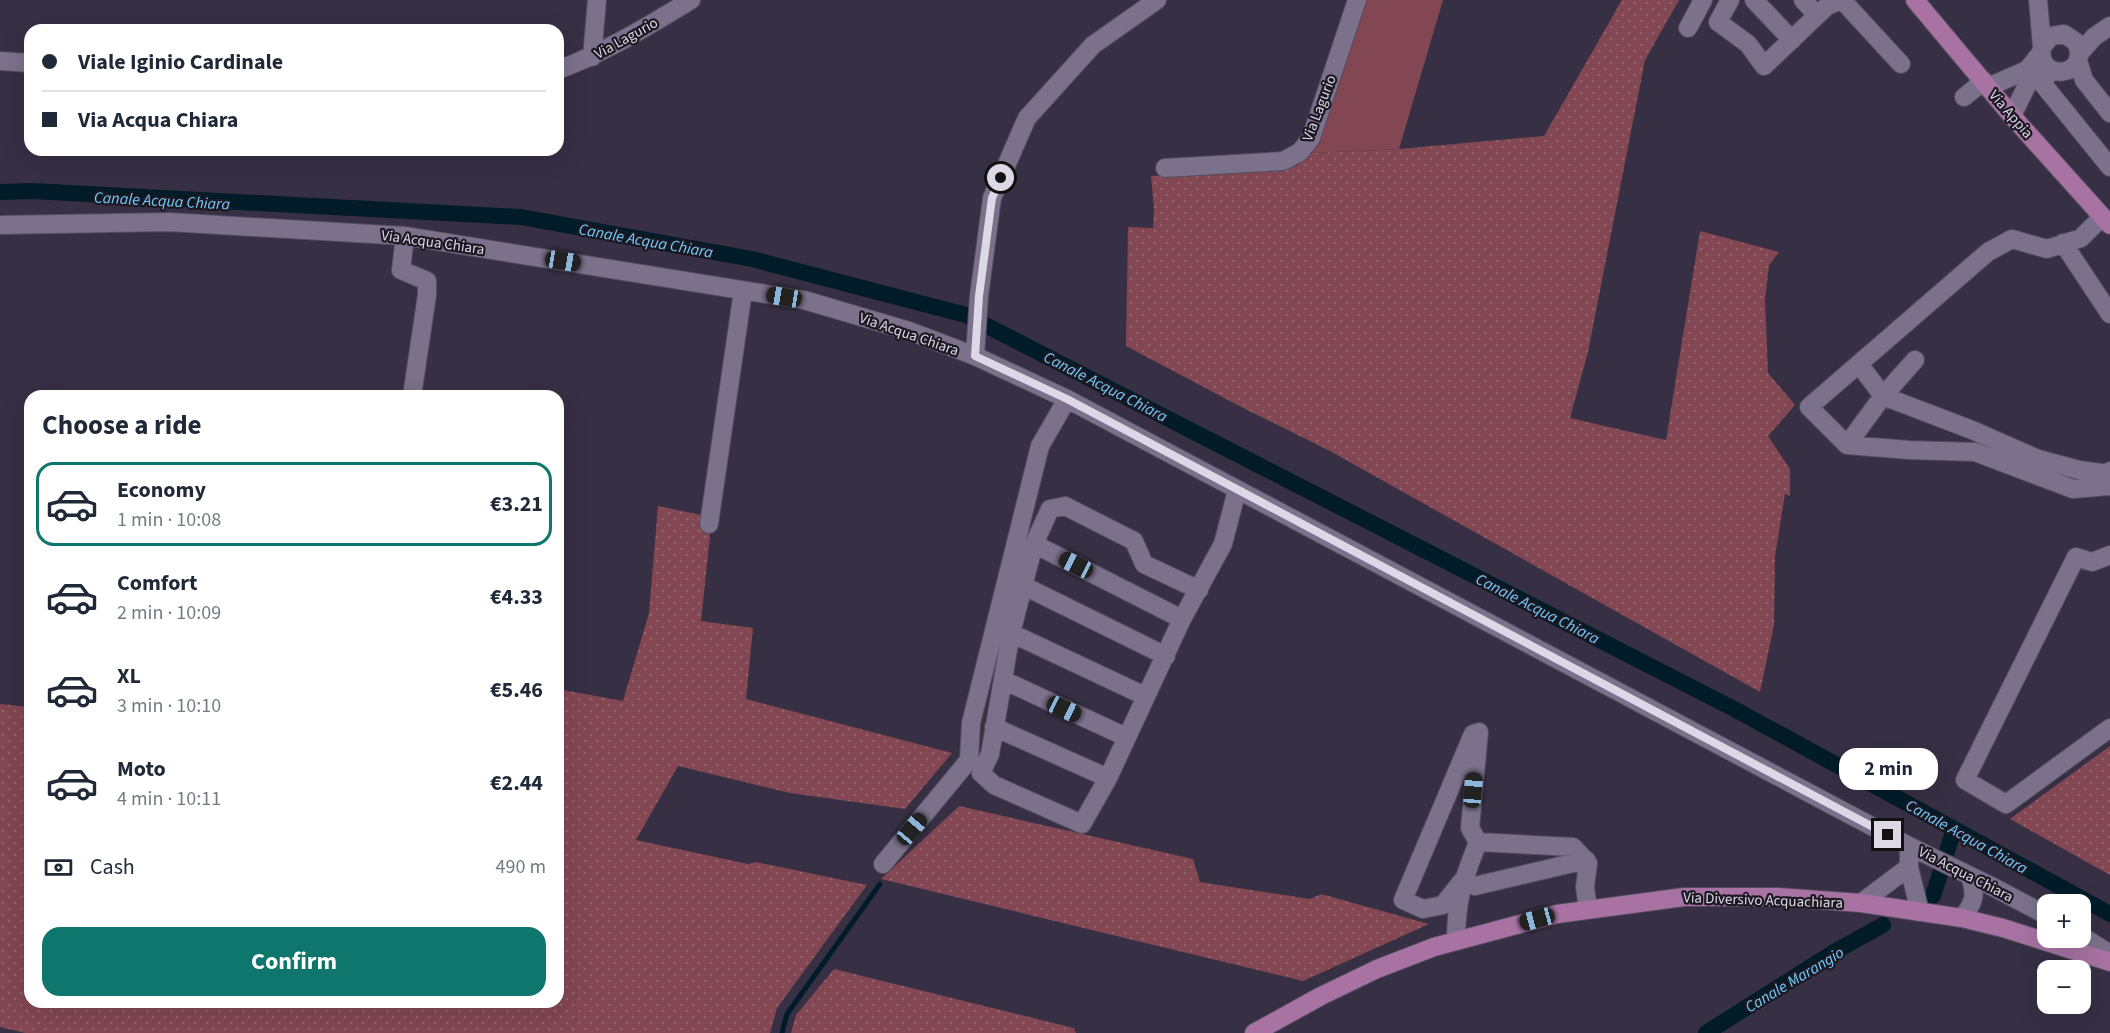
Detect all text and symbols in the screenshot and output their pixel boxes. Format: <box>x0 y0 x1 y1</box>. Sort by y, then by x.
street label: Via Lagurio <box>591 12 662 64</box>
text: Viale Iginio Cardinale <box>78 46 283 78</box>
street label: Via Lagurio <box>1297 72 1342 144</box>
street label: Via Appia <box>1984 86 2038 143</box>
text: Via Acqua Chiara <box>78 104 238 136</box>
route start <box>987 164 1014 191</box>
water label: Canale Acqua Chiara <box>93 186 231 216</box>
water label: Canale Acqua Chiara <box>577 218 715 264</box>
street label: Via Acqua Chiara <box>380 225 486 260</box>
car <box>544 249 582 273</box>
car <box>765 285 803 309</box>
street label: Via Acqua Chiara <box>856 308 961 361</box>
water label: Canale Acqua Chiara <box>1040 346 1172 428</box>
text: Choose a ride <box>42 406 202 445</box>
text: Economy <box>117 474 206 506</box>
icon: car <box>45 477 99 531</box>
text: €3.21 <box>490 488 543 520</box>
text: 1 min · 10:08 <box>117 506 221 534</box>
car <box>1056 549 1096 581</box>
text: Comfort <box>117 567 198 599</box>
water label: Canale Acqua Chiara <box>1472 568 1604 650</box>
icon: car <box>45 570 99 624</box>
text: €4.33 <box>490 581 543 613</box>
text: 2 min · 10:09 <box>117 599 221 627</box>
text: XL <box>117 660 141 692</box>
icon: car <box>45 663 99 717</box>
text: €5.46 <box>490 674 543 706</box>
text: 3 min · 10:10 <box>117 692 221 720</box>
car <box>1044 693 1084 725</box>
callout: 2 min <box>1838 748 1938 790</box>
text: Moto <box>117 753 166 785</box>
text: 2 min <box>1864 755 1913 783</box>
icon: car <box>45 756 99 810</box>
text: €2.44 <box>490 767 543 799</box>
car <box>1462 771 1484 809</box>
text: 4 min · 10:11 <box>117 785 221 813</box>
water label: Canale Acqua Chiara <box>1902 794 2032 880</box>
car <box>894 809 930 849</box>
route end <box>1874 821 1901 848</box>
street label: Via Acqua Chiara <box>1915 841 2017 907</box>
icon: cash <box>42 851 75 884</box>
text: Cash <box>90 851 135 883</box>
text: 490 m <box>496 853 546 881</box>
street label: Via Diversivo Acquachiara <box>1683 887 1843 914</box>
map controls <box>2037 894 2091 1014</box>
button: + <box>2037 894 2091 948</box>
car <box>1517 906 1557 932</box>
button: Confirm <box>42 927 546 996</box>
water label: Canale Marangio <box>1741 942 1848 1018</box>
button: − <box>2037 960 2091 1014</box>

